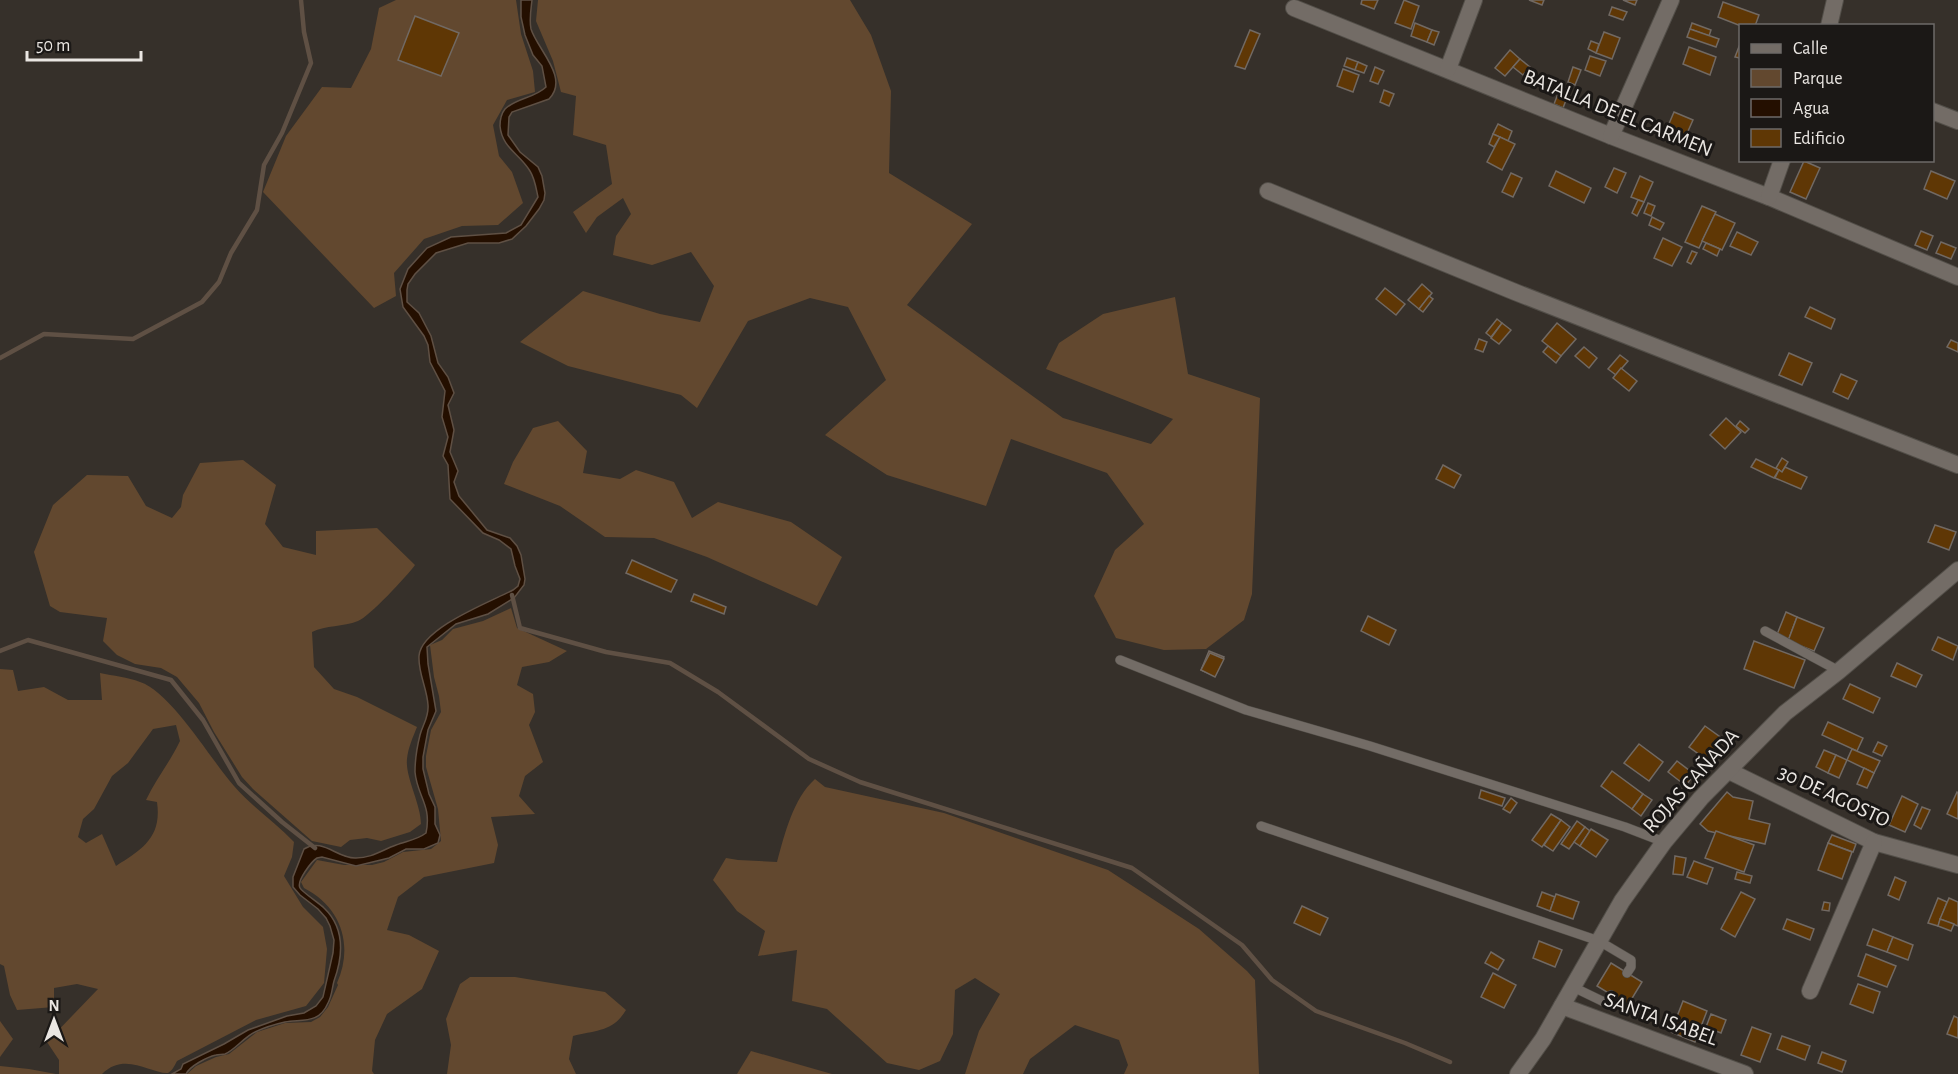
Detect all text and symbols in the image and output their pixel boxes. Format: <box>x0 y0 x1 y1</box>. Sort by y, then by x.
scale bar <box>27 24 141 62</box>
legend <box>1739 24 1934 162</box>
text: 50 m <box>36 37 70 55</box>
text: Calle <box>1793 40 1828 58</box>
street label: BATALLA DE EL CARMEN <box>1520 65 1716 161</box>
text: Parque <box>1793 70 1842 88</box>
text: Agua <box>1793 100 1830 118</box>
text: Edificio <box>1793 130 1845 148</box>
street label: ROJAS CAÑADA <box>1638 724 1743 837</box>
street label: 30 DE AGOSTO <box>1775 761 1893 831</box>
street label: SANTA ISABEL <box>1602 989 1721 1049</box>
north arrow <box>24 990 84 1050</box>
text: N <box>48 998 60 1014</box>

